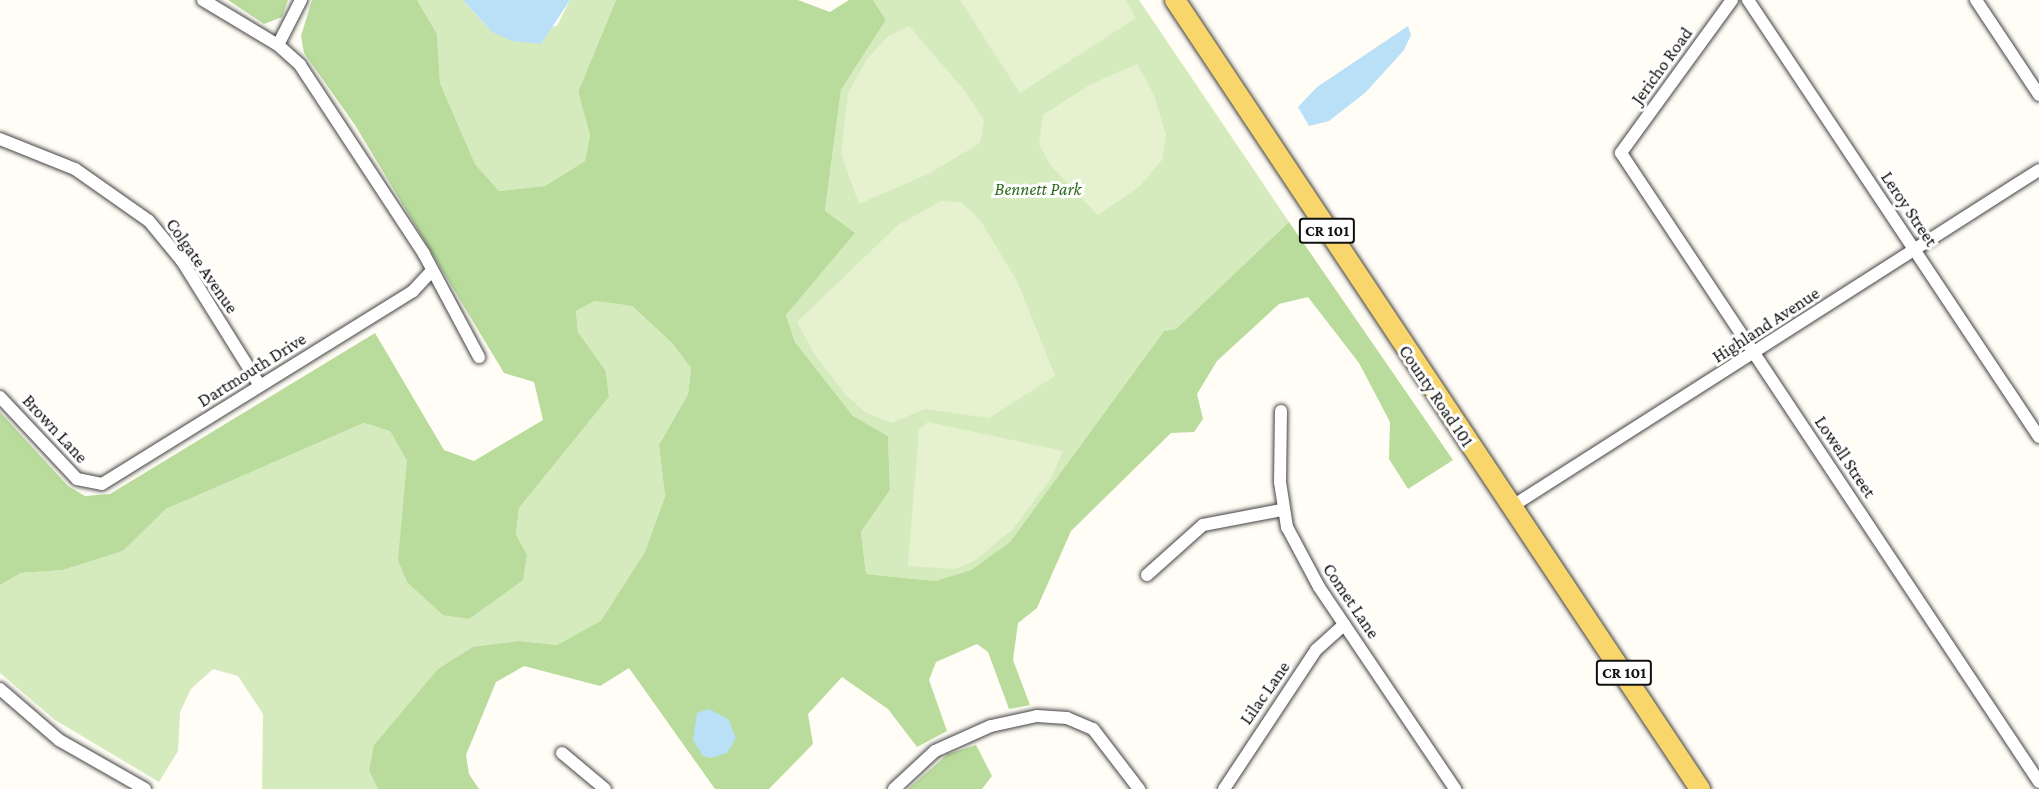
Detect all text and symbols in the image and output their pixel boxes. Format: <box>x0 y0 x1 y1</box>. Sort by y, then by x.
street label: Jericho Road <box>1627 23 1697 109</box>
street label: Leroy Street <box>1876 167 1942 251</box>
park label: Bennett Park <box>995 178 1081 200</box>
street label: Colgate Avenue <box>161 214 243 318</box>
road number: CR 101 <box>1298 218 1356 244</box>
street label: Highland Avenue <box>1708 282 1824 368</box>
street label: Dartmouth Drive <box>194 328 310 412</box>
street label: County Road 101 <box>1394 341 1478 451</box>
street label: Brown Lane <box>18 390 92 468</box>
street label: Lowell Street <box>1810 412 1880 502</box>
street label: Comet Lane <box>1318 559 1384 643</box>
street label: Lilac Lane <box>1235 657 1295 729</box>
road number: CR 101 <box>1596 660 1652 686</box>

